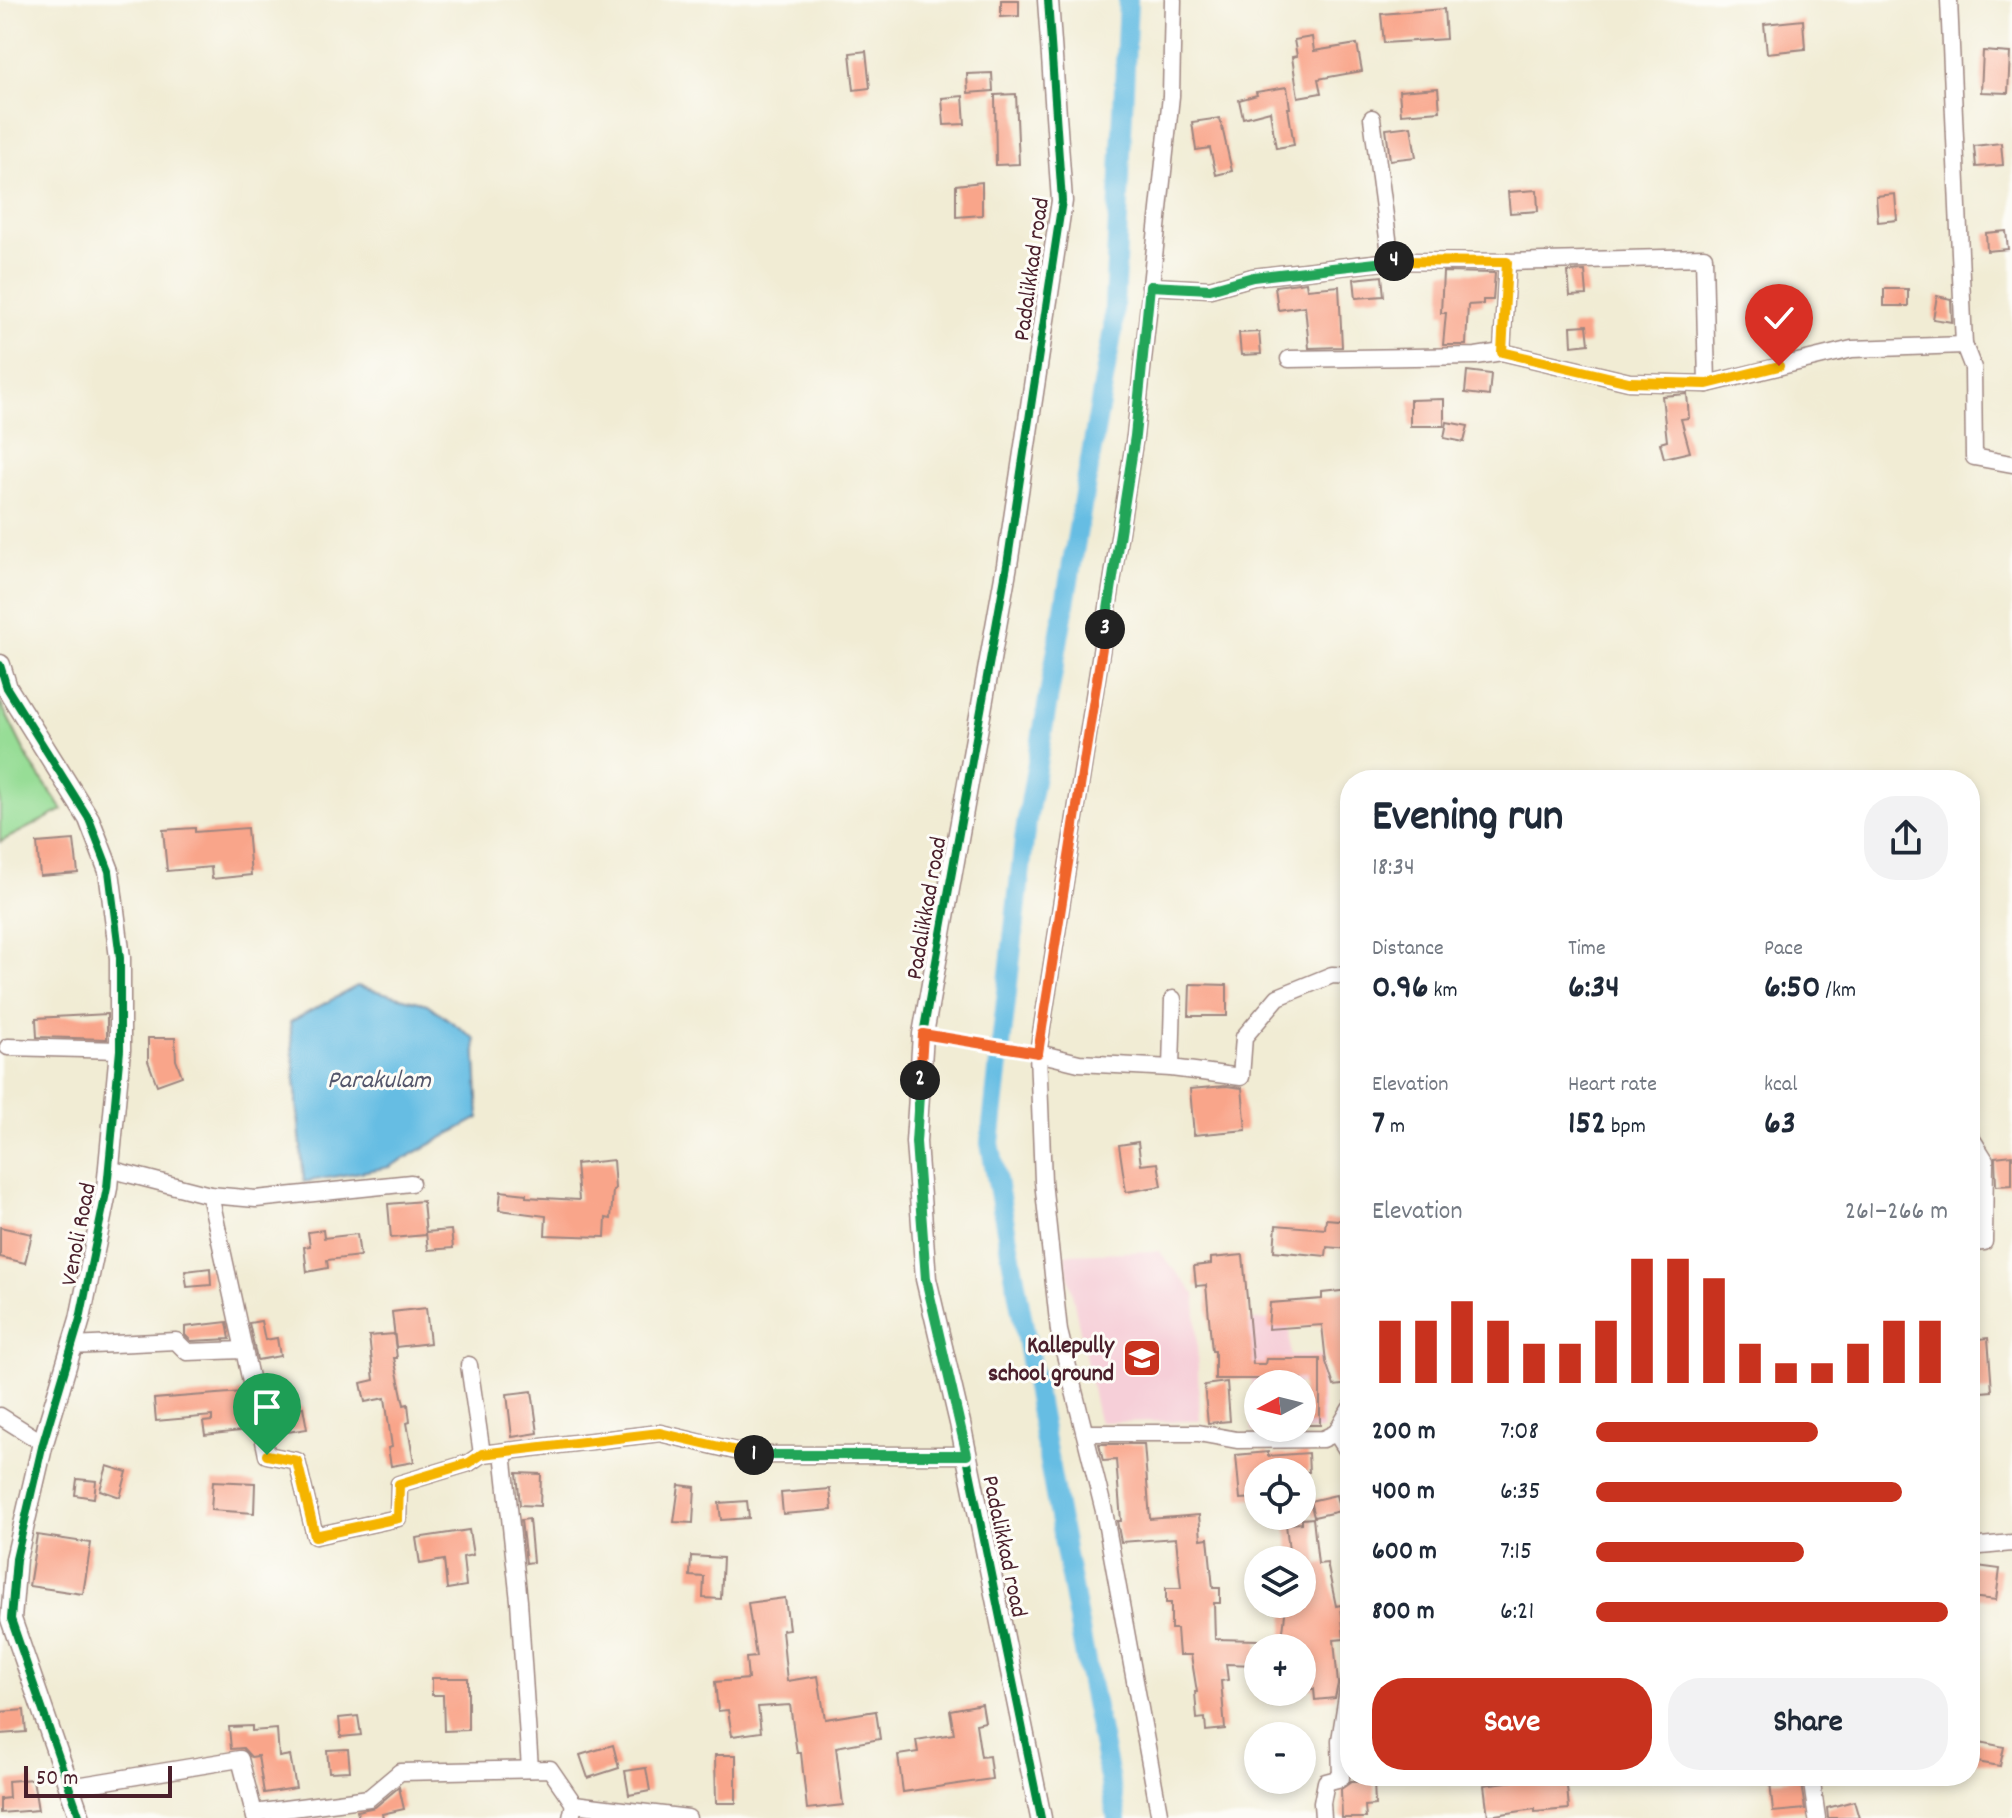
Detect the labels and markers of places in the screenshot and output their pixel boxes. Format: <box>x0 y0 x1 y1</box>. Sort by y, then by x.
pin: 4 <box>1374 241 1414 281</box>
pin <box>1745 284 1813 366</box>
pin: 3 <box>1085 609 1125 649</box>
pin: 2 <box>900 1060 940 1100</box>
place label: Kallepully school ground <box>988 1330 1115 1392</box>
school or university icon: Kallepully school ground <box>1121 1337 1163 1379</box>
pin <box>233 1373 301 1455</box>
pin: 1 <box>734 1435 774 1475</box>

